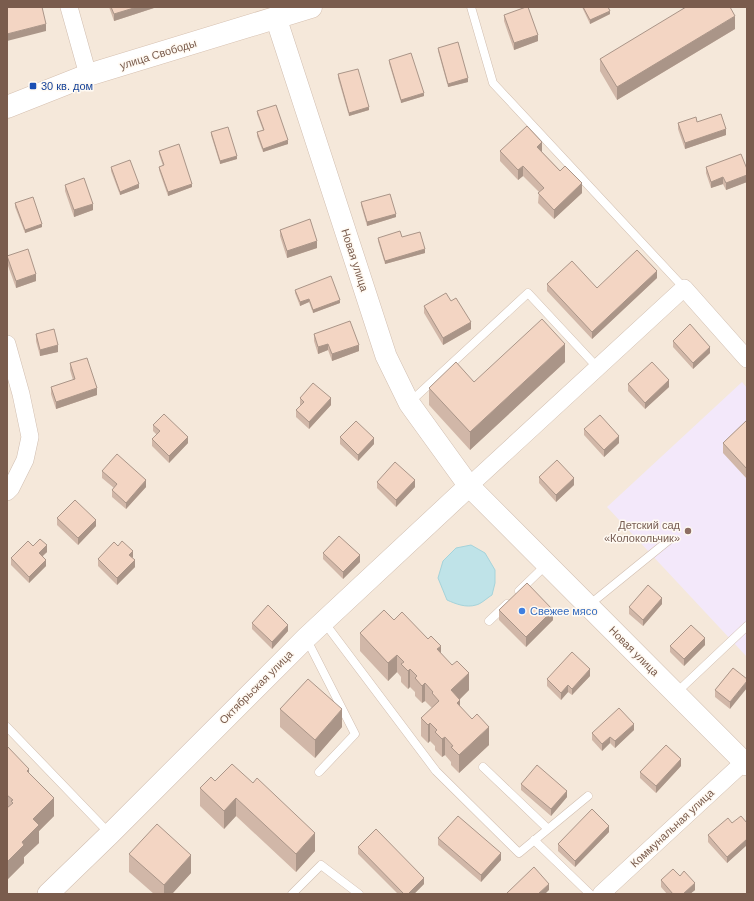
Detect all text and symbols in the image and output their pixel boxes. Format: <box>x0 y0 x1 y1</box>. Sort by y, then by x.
street label: улица Свободы <box>118 37 198 71</box>
place label: 30 кв. дом <box>41 80 93 92</box>
marker: 30 кв. дом <box>28 81 38 91</box>
street label: Новая улица <box>339 227 371 294</box>
place label: Детский сад «Колокольчик» <box>604 519 681 544</box>
marker: Детский сад «Колокольчик» <box>683 526 693 536</box>
place label: Свежее мясо <box>530 605 598 617</box>
marker: Свежее мясо <box>517 606 527 616</box>
street label: Новая улица <box>607 624 662 679</box>
street label: Октябрьская улица <box>217 647 296 726</box>
street label: Коммунальная улица <box>628 786 717 870</box>

